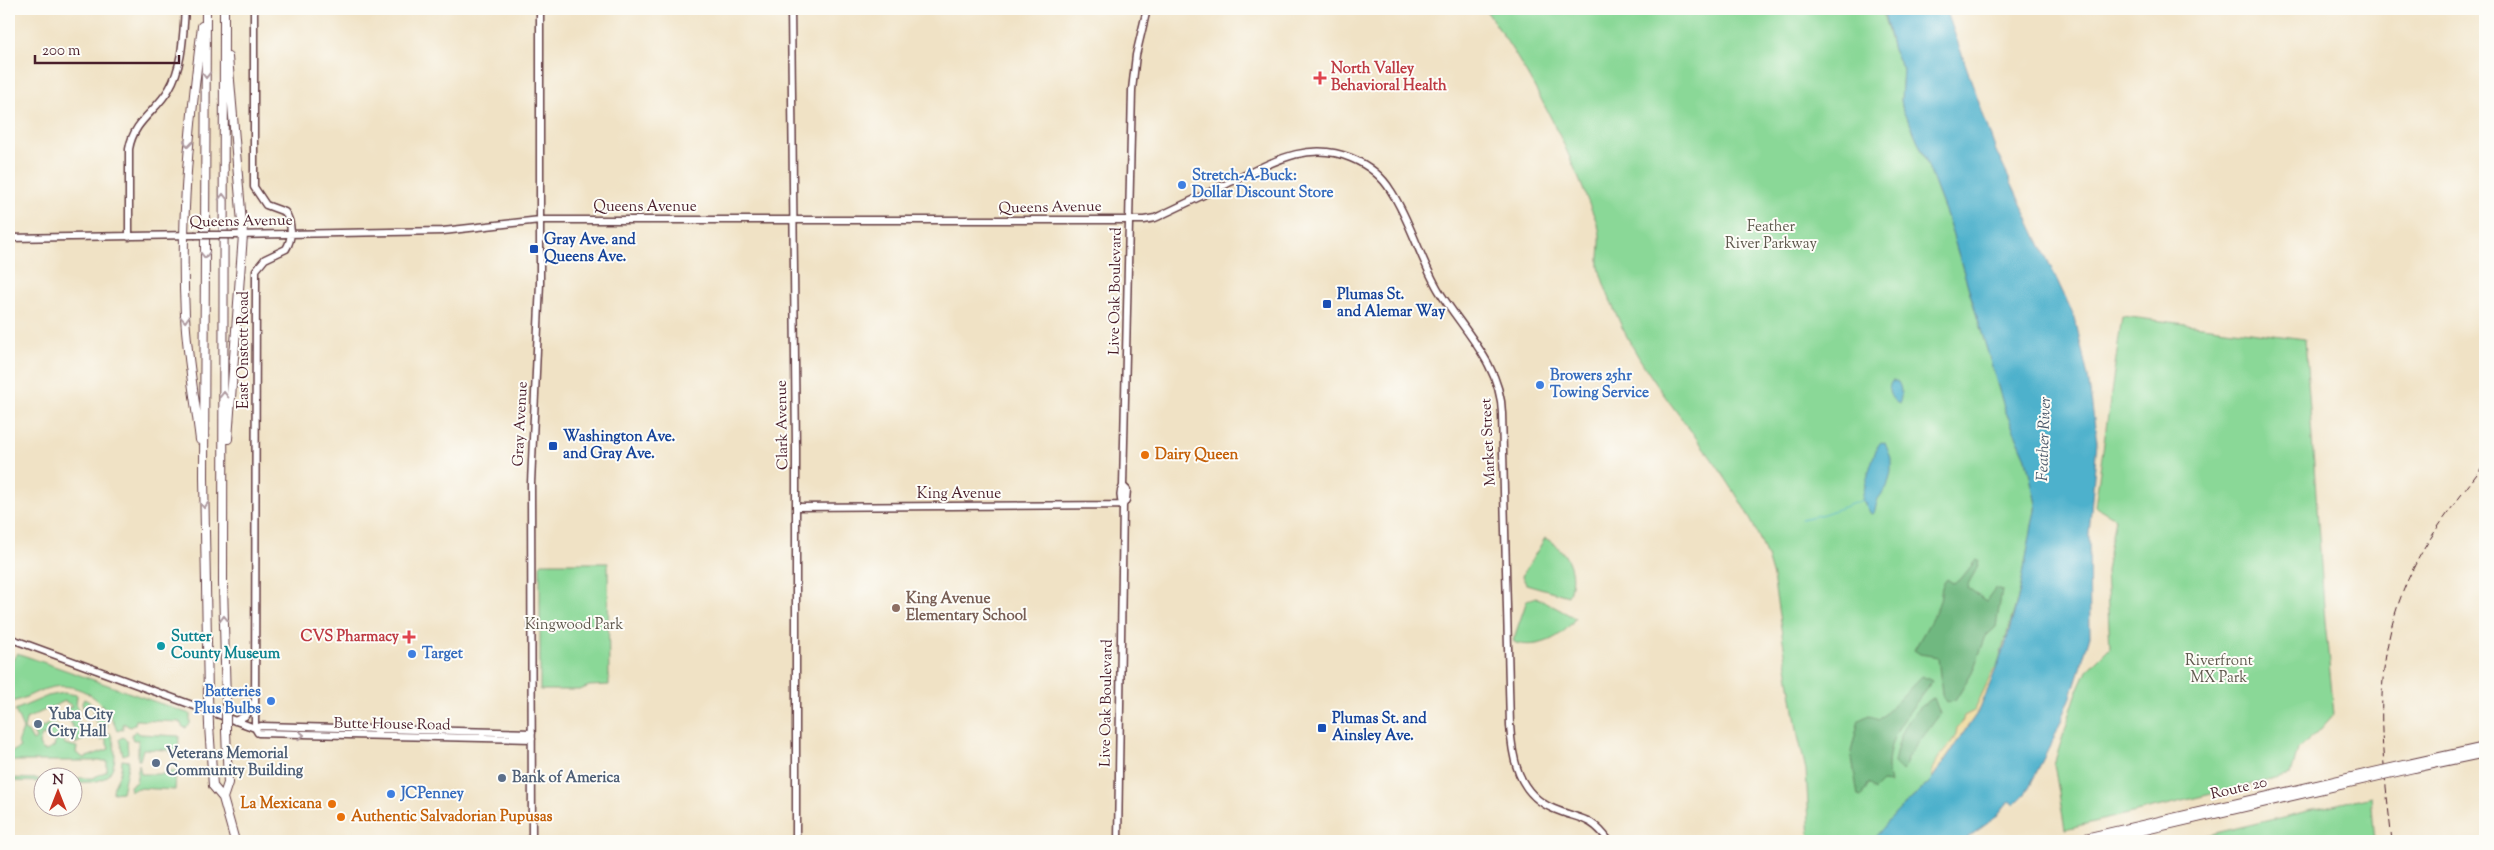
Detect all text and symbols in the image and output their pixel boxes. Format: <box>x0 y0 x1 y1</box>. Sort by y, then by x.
scale bar <box>35 32 179 64</box>
text: 200 m <box>42 41 81 62</box>
place label: North Valley Behavioral Health <box>1331 59 1447 97</box>
marker: North Valley Behavioral Health <box>1313 71 1327 85</box>
one-way arrow <box>201 72 211 79</box>
one-way arrow <box>183 140 194 148</box>
place label: Stretch-A-Buck: Dollar Discount Store <box>1192 166 1334 204</box>
marker: Stretch-A-Buck: Dollar Discount Store <box>1176 179 1188 191</box>
one-way arrow <box>218 193 228 200</box>
street label: Queens Avenue <box>593 197 697 218</box>
street label: Queens Avenue <box>998 197 1102 219</box>
street label: Queens Avenue <box>189 211 293 233</box>
park label: Feather River Parkway <box>1725 217 1818 255</box>
street label: Live Oak Boulevard <box>1104 226 1128 355</box>
place label: Gray Ave. and Queens Ave. <box>544 230 636 268</box>
marker: Gray Ave. and Queens Ave. <box>528 243 540 255</box>
one-way arrow <box>200 252 210 259</box>
place label: Plumas St. and Alemar Way <box>1337 285 1446 323</box>
street label: East Onstott Road <box>234 290 255 409</box>
marker: Plumas St. and Alemar Way <box>1321 298 1333 310</box>
one-way arrow <box>179 316 190 324</box>
place label: Browers 25hr Towing Service <box>1550 366 1649 404</box>
marker: Browers 25hr Towing Service <box>1534 379 1546 391</box>
street label: Clark Avenue <box>772 380 794 470</box>
street label: Gray Avenue <box>508 381 534 467</box>
one-way arrow <box>219 390 229 398</box>
water label: Feather River <box>2032 396 2058 482</box>
street label: Market Street <box>1476 398 1502 486</box>
place label: Washington Ave. and Gray Ave. <box>563 427 675 465</box>
marker: Washington Ave. and Gray Ave. <box>547 440 559 452</box>
place label: Dairy Queen <box>1155 445 1238 466</box>
marker: Dairy Queen <box>1139 449 1151 461</box>
street label: King Avenue <box>917 484 1001 505</box>
one-way arrow <box>199 502 209 509</box>
place label: King Avenue Elementary School <box>906 589 1028 627</box>
marker: King Avenue Elementary School <box>890 602 902 614</box>
one-way arrow <box>219 615 229 622</box>
park label: Kingwood Park <box>525 615 623 636</box>
place label: Sutter County Museum <box>171 627 281 665</box>
place label: CVS Pharmacy <box>301 627 400 648</box>
marker: CVS Pharmacy <box>403 631 415 643</box>
street label: Live Oak Boulevard <box>1095 638 1119 767</box>
marker: Sutter County Museum <box>155 640 167 652</box>
place label: Target <box>422 644 464 665</box>
marker: Target <box>406 648 418 660</box>
park label: Riverfront MX Park <box>2185 651 2253 689</box>
place label: Batteries Plus Bulbs <box>194 682 261 720</box>
marker: Batteries Plus Bulbs <box>265 695 277 707</box>
place label: Yuba City City Hall <box>48 705 114 743</box>
place label: Plumas St. and Ainsley Ave. <box>1332 709 1427 747</box>
street label: Butte House Road <box>333 713 451 737</box>
marker: Yuba City City Hall <box>32 718 44 730</box>
marker: Plumas St. and Ainsley Ave. <box>1316 722 1328 734</box>
one-way arrow <box>298 730 305 740</box>
place label: Veterans Memorial Community Building <box>166 744 304 782</box>
marker: Veterans Memorial Community Building <box>150 757 162 769</box>
north arrow <box>32 768 82 818</box>
place label: Bank of America <box>512 768 620 789</box>
text: N <box>52 771 64 791</box>
marker: Bank of America <box>496 772 508 784</box>
street label: Route 20 <box>2209 772 2269 806</box>
place label: JCPenney <box>400 784 465 805</box>
marker: JCPenney <box>385 788 397 800</box>
place label: La Mexicana <box>241 794 322 815</box>
marker: La Mexicana <box>326 798 338 810</box>
place label: Authentic Salvadorian Pupusas <box>351 807 553 828</box>
marker: Authentic Salvadorian Pupusas <box>335 811 347 823</box>

